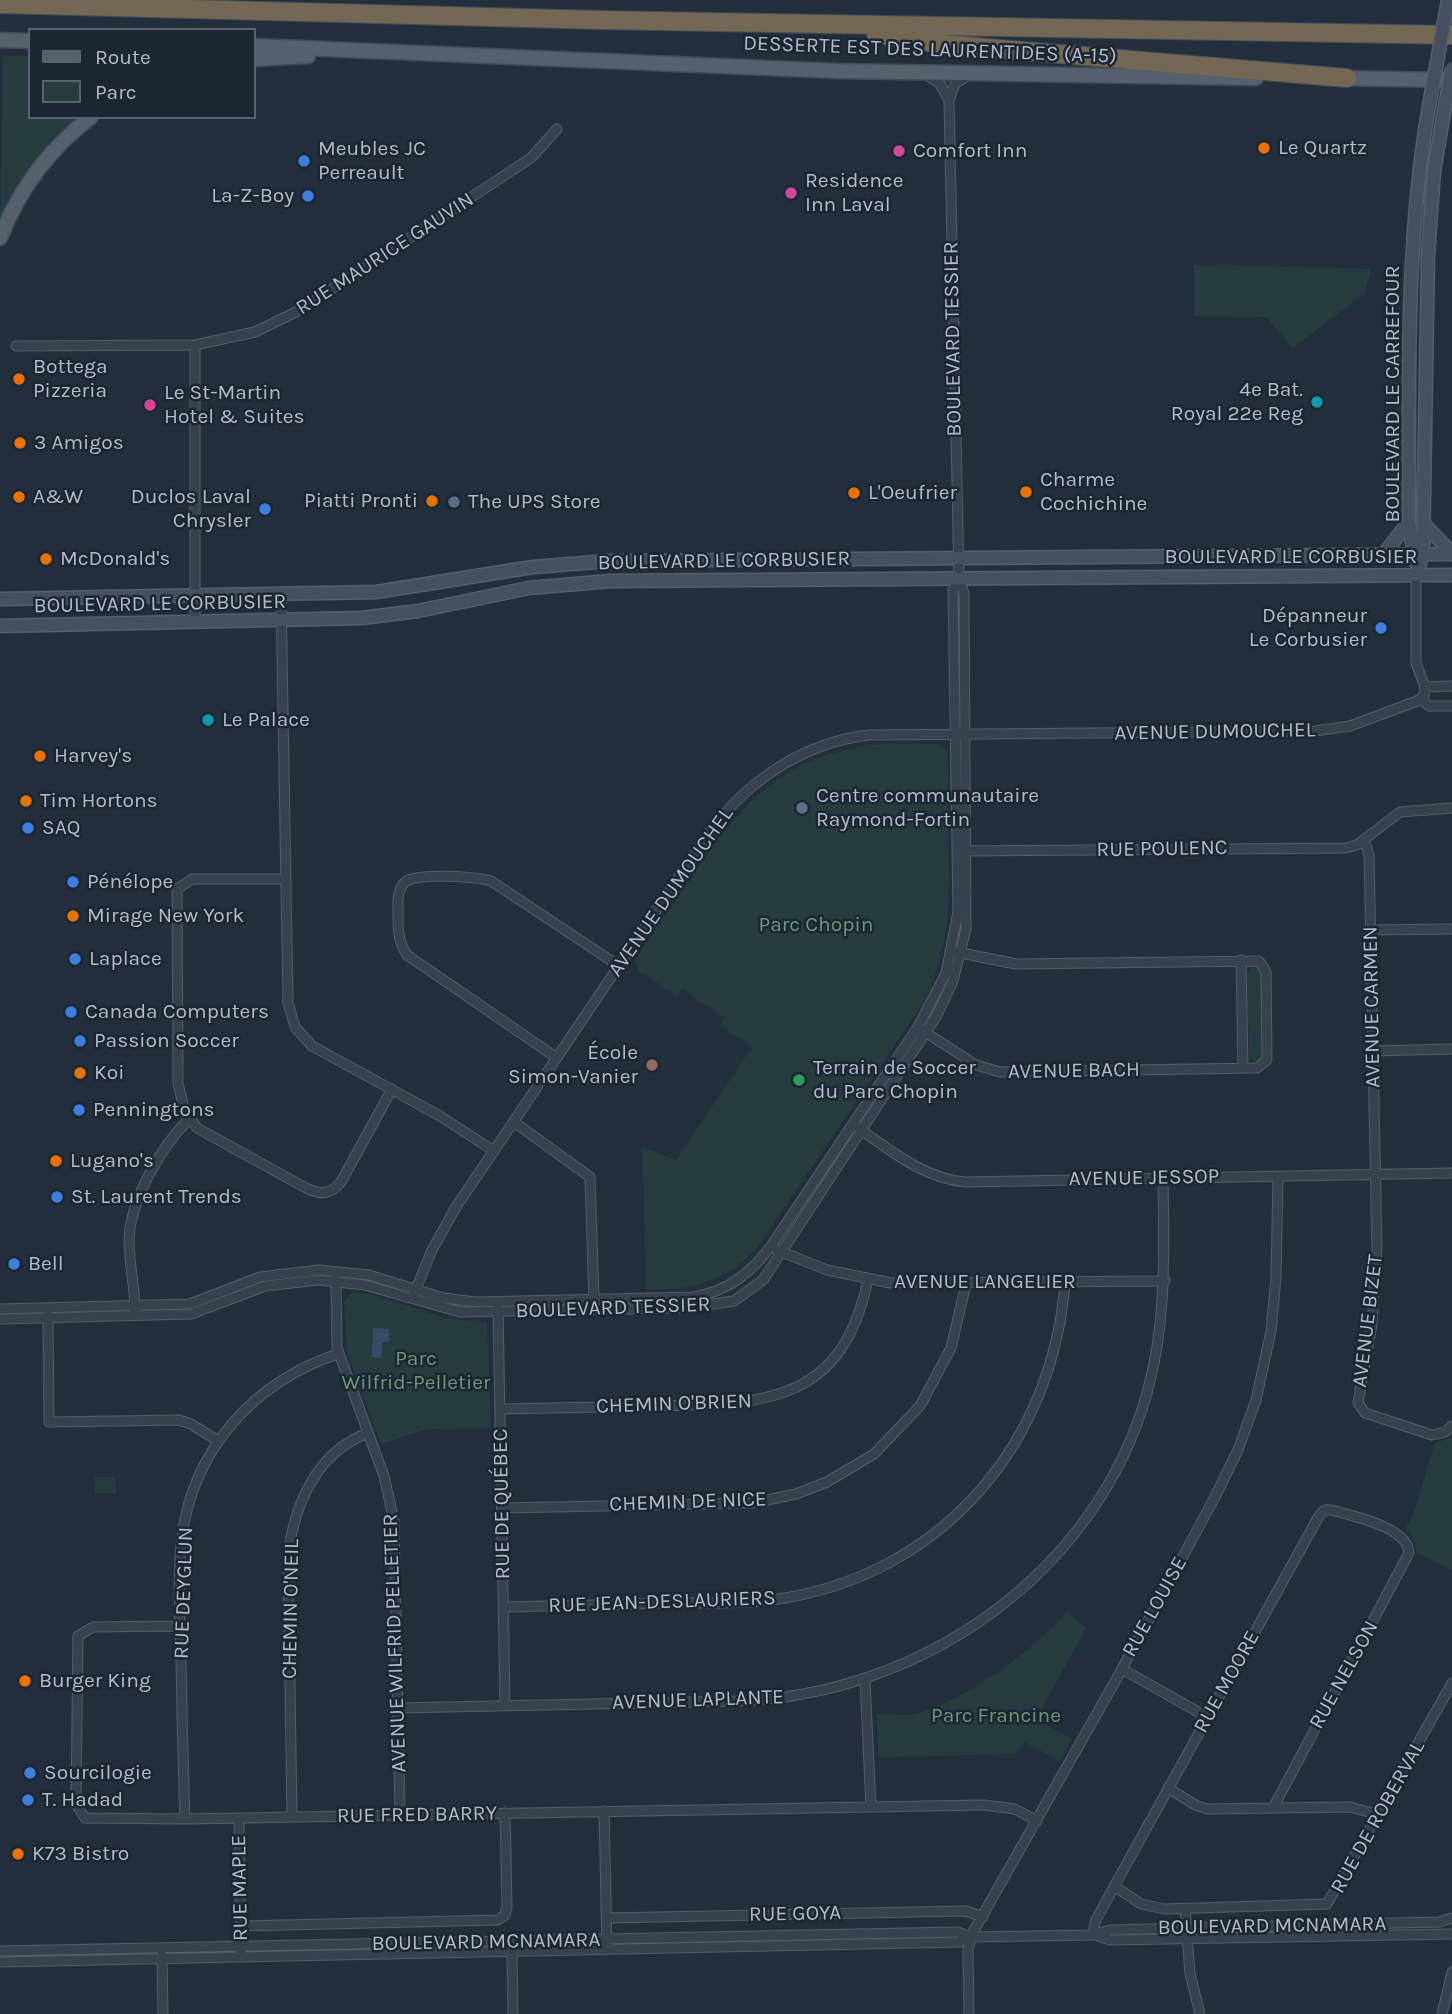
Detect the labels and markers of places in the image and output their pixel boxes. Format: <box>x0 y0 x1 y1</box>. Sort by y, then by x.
place label: Le Quartz <box>1278 135 1367 161</box>
place label: Meubles JC Perreault <box>318 136 426 186</box>
place label: Comfort Inn <box>913 138 1027 164</box>
marker: Le Quartz <box>1256 140 1272 156</box>
marker: Comfort Inn <box>891 143 907 159</box>
marker: Meubles JC Perreault <box>296 153 312 169</box>
place label: Residence Inn Laval <box>805 168 903 218</box>
place label: La-Z-Boy <box>211 183 294 209</box>
marker: Residence Inn Laval <box>783 185 799 201</box>
marker: La-Z-Boy <box>300 188 316 204</box>
place label: Bottega Pizzeria <box>33 354 108 404</box>
marker: Bottega Pizzeria <box>11 371 27 387</box>
place label: 4e Bat. Royal 22e Reg <box>1171 377 1303 427</box>
place label: Le St-Martin Hotel & Suites <box>164 380 305 430</box>
marker: 4e Bat. Royal 22e Reg <box>1309 394 1325 410</box>
marker: Le St-Martin Hotel & Suites <box>142 397 158 413</box>
place label: 3 Amigos <box>34 430 124 456</box>
marker: 3 Amigos <box>12 435 28 451</box>
place label: Charme Cochichine <box>1040 467 1147 517</box>
place label: L'Oeufrier <box>868 480 957 506</box>
place label: A&W <box>33 484 83 510</box>
place label: Duclos Laval Chrysler <box>131 484 251 534</box>
marker: Charme Cochichine <box>1018 484 1034 500</box>
marker: L'Oeufrier <box>846 485 862 501</box>
place label: Piatti Pronti <box>304 488 418 514</box>
marker: A&W <box>11 489 27 505</box>
place label: The UPS Store <box>468 489 600 515</box>
marker: Piatti Pronti <box>424 493 440 509</box>
marker: The UPS Store <box>446 494 462 510</box>
marker: Duclos Laval Chrysler <box>257 501 273 517</box>
place label: McDonald's <box>60 546 170 572</box>
marker: McDonald's <box>38 551 54 567</box>
place label: Dépanneur Le Corbusier <box>1249 603 1367 653</box>
marker: Dépanneur Le Corbusier <box>1373 620 1389 636</box>
place label: Le Palace <box>222 707 310 733</box>
marker: Le Palace <box>200 712 216 728</box>
place label: Harvey's <box>54 743 132 769</box>
marker: Harvey's <box>32 748 48 764</box>
place label: Centre communautaire Raymond-Fortin <box>816 783 1039 833</box>
place label: Tim Hortons <box>40 788 158 814</box>
marker: Tim Hortons <box>18 793 34 809</box>
marker: Centre communautaire Raymond-Fortin <box>794 800 810 816</box>
place label: SAQ <box>42 815 80 841</box>
marker: SAQ <box>20 820 36 836</box>
place label: Pénélope <box>87 869 173 895</box>
marker: Pénélope <box>65 874 81 890</box>
place label: Mirage New York <box>87 903 244 929</box>
marker: Mirage New York <box>65 908 81 924</box>
place label: Laplace <box>89 946 162 972</box>
marker: Laplace <box>67 951 83 967</box>
place label: Canada Computers <box>85 999 269 1025</box>
marker: Canada Computers <box>63 1004 79 1020</box>
place label: Passion Soccer <box>94 1028 239 1054</box>
marker: Passion Soccer <box>72 1033 88 1049</box>
place label: École Simon-Vanier <box>508 1040 638 1090</box>
place label: Terrain de Soccer du Parc Chopin <box>813 1055 976 1105</box>
marker: École Simon-Vanier <box>644 1057 660 1073</box>
place label: Koi <box>94 1060 124 1086</box>
marker: Koi <box>72 1065 88 1081</box>
marker: Terrain de Soccer du Parc Chopin <box>791 1072 807 1088</box>
place label: Penningtons <box>93 1097 215 1123</box>
marker: Penningtons <box>71 1102 87 1118</box>
place label: Lugano's <box>70 1148 154 1174</box>
marker: Lugano's <box>48 1153 64 1169</box>
place label: St. Laurent Trends <box>71 1184 242 1210</box>
marker: St. Laurent Trends <box>49 1189 65 1205</box>
place label: Bell <box>28 1251 64 1277</box>
marker: Bell <box>6 1256 22 1272</box>
place label: Burger King <box>39 1668 151 1694</box>
marker: Burger King <box>17 1673 33 1689</box>
place label: Sourcilogie <box>44 1760 152 1786</box>
marker: Sourcilogie <box>22 1765 38 1781</box>
place label: T. Hadad <box>42 1787 123 1813</box>
marker: T. Hadad <box>20 1792 36 1808</box>
place label: K73 Bistro <box>32 1841 129 1867</box>
marker: K73 Bistro <box>10 1846 26 1862</box>

